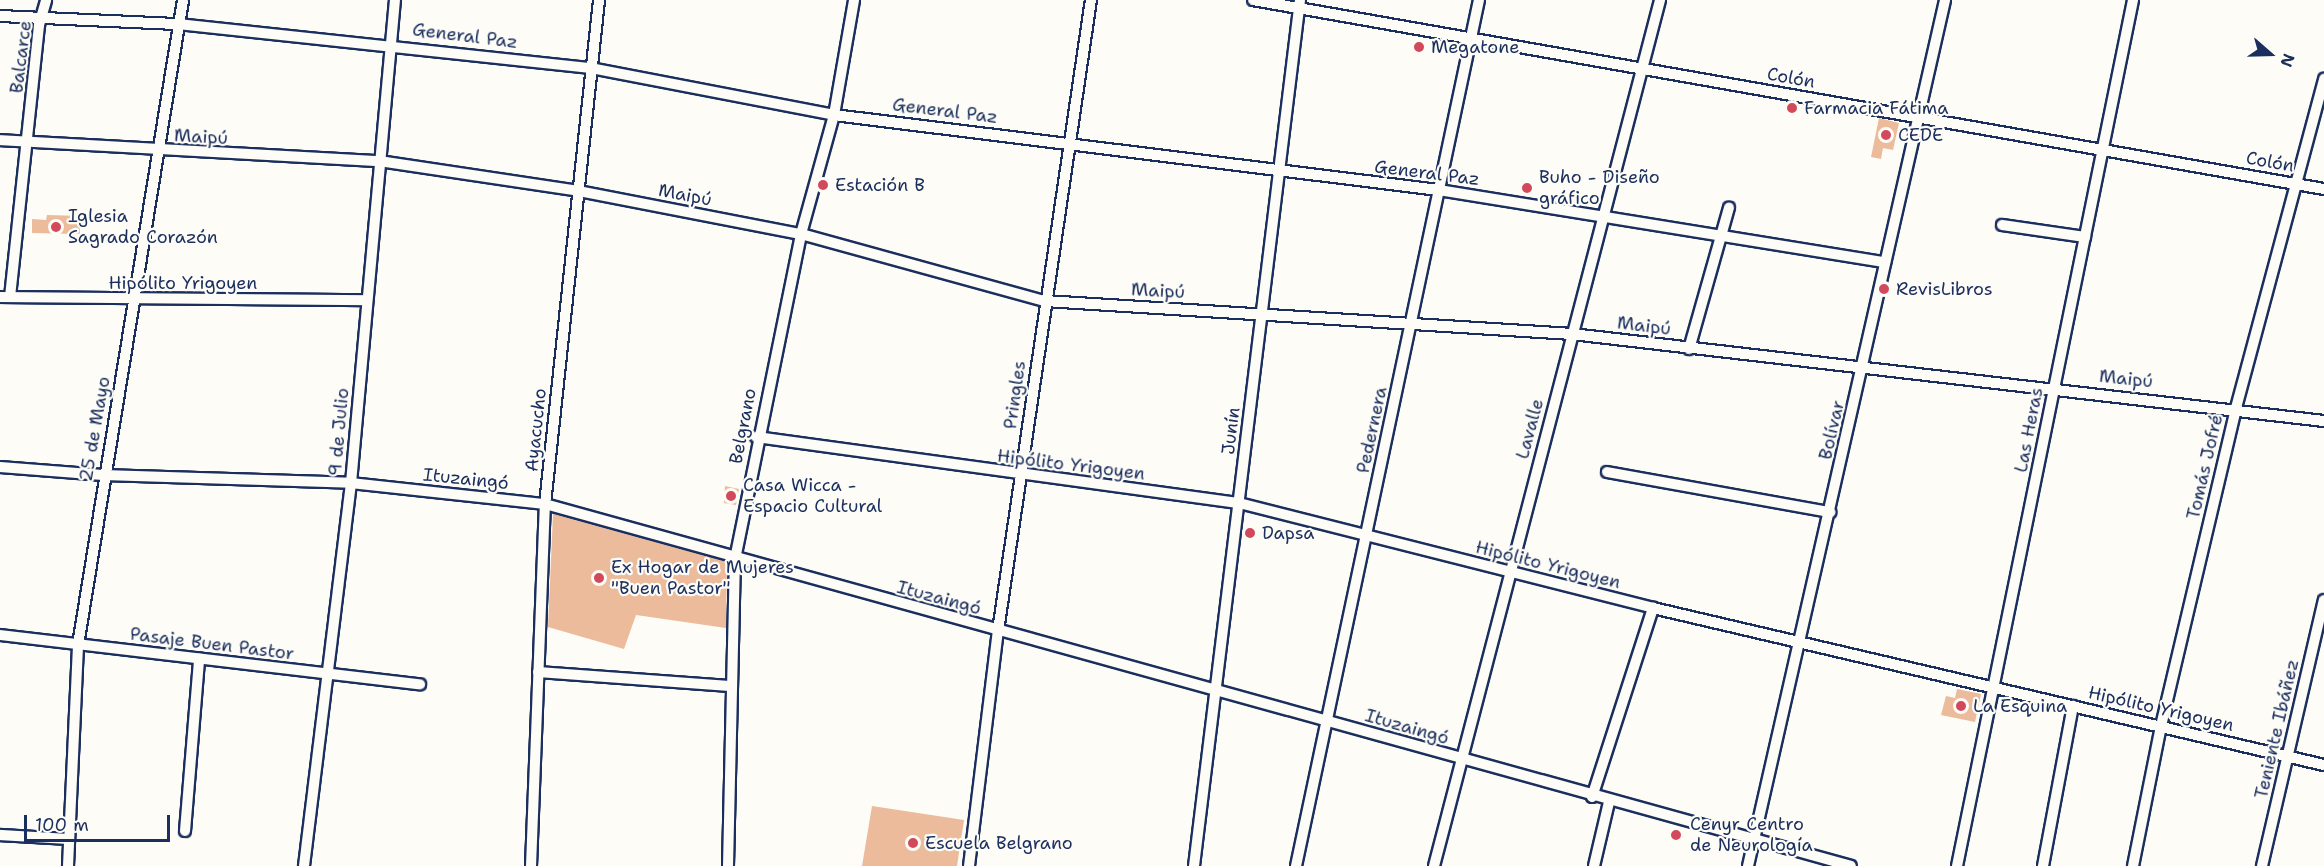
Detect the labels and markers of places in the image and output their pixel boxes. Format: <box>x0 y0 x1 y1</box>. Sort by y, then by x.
place label: Megatone <box>1431 36 1519 58</box>
marker: Megatone <box>1412 40 1426 54</box>
place label: Farmacia Fátima <box>1804 97 1948 119</box>
marker: Farmacia Fátima <box>1785 101 1799 115</box>
place label: CEDE <box>1898 124 1943 146</box>
marker: CEDE <box>1879 128 1893 142</box>
place label: Buho - Diseño gráfico <box>1539 167 1660 210</box>
place label: Estación B <box>835 174 925 196</box>
marker: Estación B <box>816 178 830 192</box>
marker: Buho - Diseño gráfico <box>1520 181 1534 195</box>
place label: Iglesia Sagrado Corazón <box>68 206 218 248</box>
marker: Iglesia Sagrado Corazón <box>49 220 63 234</box>
place label: RevisLibros <box>1896 278 1993 300</box>
marker: RevisLibros <box>1877 282 1891 296</box>
place label: Casa Wicca - Espacio Cultural <box>743 475 882 518</box>
marker: Casa Wicca - Espacio Cultural <box>724 489 738 503</box>
place label: Dapsa <box>1262 522 1314 544</box>
marker: Dapsa <box>1243 526 1257 540</box>
place label: Ex Hogar de Mujeres "Buen Pastor" <box>611 557 794 600</box>
marker: Ex Hogar de Mujeres "Buen Pastor" <box>592 571 606 585</box>
place label: La Esquina <box>1973 695 2067 717</box>
marker: La Esquina <box>1954 699 1968 713</box>
place label: Cenyr Centro de Neurología <box>1690 814 1813 856</box>
marker: Cenyr Centro de Neurología <box>1667 826 1685 844</box>
place label: Escuela Belgrano <box>925 832 1073 854</box>
marker: Escuela Belgrano <box>906 836 920 850</box>

